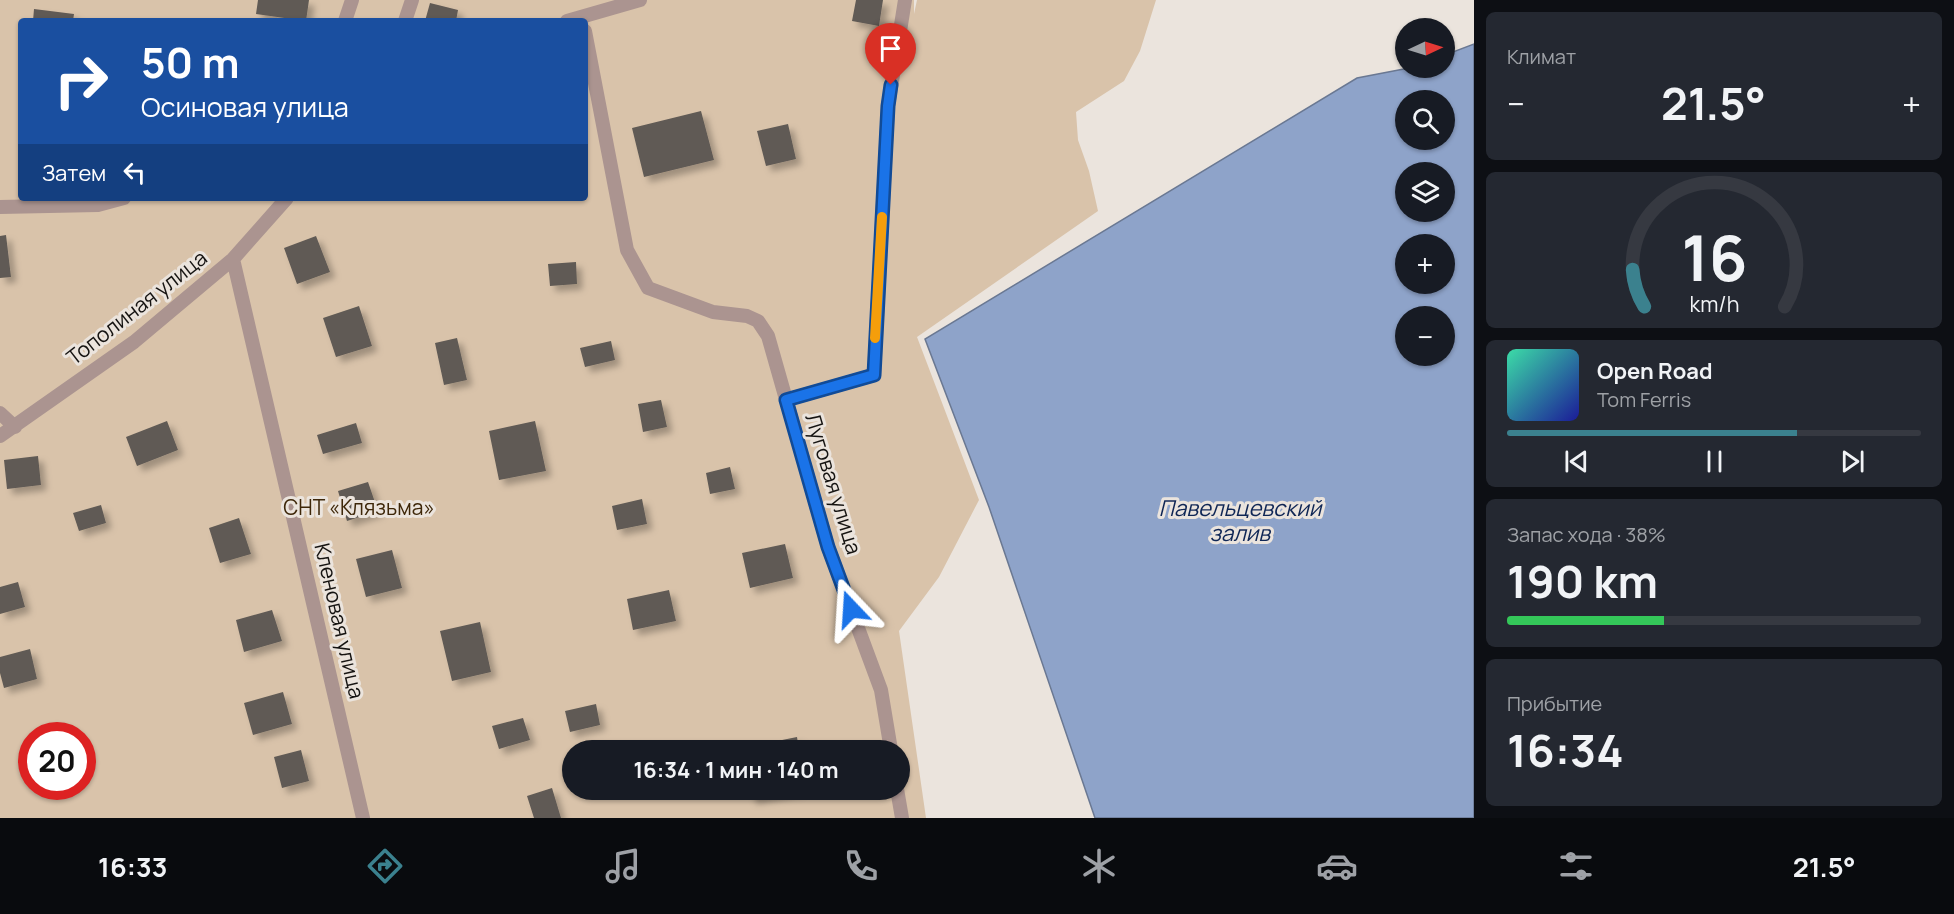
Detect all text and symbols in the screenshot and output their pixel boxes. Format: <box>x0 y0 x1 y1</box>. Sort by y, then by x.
north arrow <box>1395 18 1455 78</box>
map controls <box>1395 18 1455 366</box>
pin <box>865 23 916 85</box>
icon: arrive <box>874 32 907 65</box>
text: 50 m <box>141 33 239 91</box>
icon: right <box>42 42 120 120</box>
text: Климат <box>1507 43 1576 70</box>
text: 21.5° <box>1661 72 1766 134</box>
text: − <box>1507 81 1525 126</box>
text: + <box>1902 81 1921 126</box>
text: Осиновая улица <box>141 88 349 125</box>
button: search <box>1395 90 1455 150</box>
icon: left <box>118 156 151 189</box>
text: Затем <box>42 158 106 188</box>
button: layers <box>1395 162 1455 222</box>
text: 16 <box>1681 214 1747 300</box>
button: + <box>1395 234 1455 294</box>
street label: Тополиная улица <box>60 244 212 371</box>
text: km/h <box>1689 289 1739 318</box>
button: − <box>1395 306 1455 366</box>
text: Open Road <box>1597 356 1712 386</box>
text: Tom Ferris <box>1597 386 1691 413</box>
street label: Луговая улица <box>799 410 869 558</box>
icon: previous <box>1560 445 1593 478</box>
icon: pause <box>1698 445 1731 478</box>
icon: next <box>1836 445 1869 478</box>
park label: СНТ «Клязьма» <box>283 493 435 521</box>
water label: Павельцевский залив <box>1159 493 1323 548</box>
text: Запас хода · 38% <box>1507 521 1666 548</box>
street label: Кленовая улица <box>308 540 371 701</box>
text: 190 km <box>1507 550 1658 612</box>
position arrow <box>819 577 883 641</box>
text: Прибытие <box>1507 690 1602 717</box>
text: 16:34 <box>1507 719 1624 781</box>
speed limit sign: 20 <box>18 722 96 800</box>
text: 16:34 · 1 мин · 140 m <box>633 755 839 785</box>
icon: directions <box>364 845 406 887</box>
icon: music <box>602 845 644 887</box>
icon: phone <box>840 845 882 887</box>
icon: climate <box>1078 845 1120 887</box>
icon: car <box>1316 845 1358 887</box>
icon: filters <box>1555 845 1597 887</box>
text: 16:33 <box>98 848 167 885</box>
text: 21.5° <box>1793 848 1856 885</box>

